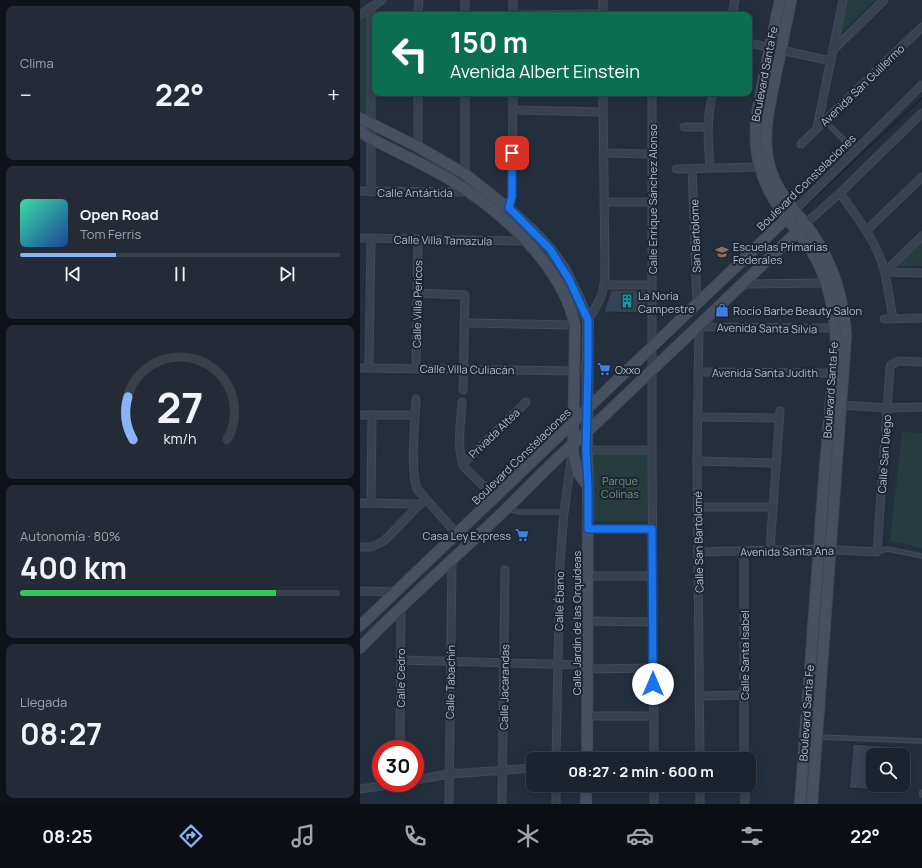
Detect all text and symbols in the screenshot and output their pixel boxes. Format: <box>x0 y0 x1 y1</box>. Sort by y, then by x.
text: 150 m <box>450 23 528 61</box>
street label: Boulevard Santa Fe <box>747 25 781 123</box>
icon: left <box>384 28 436 80</box>
street label: Avenida San Guillermo <box>817 40 908 129</box>
text: Clima <box>20 54 54 72</box>
text: Avenida Albert Einstein <box>450 59 640 83</box>
text: 22° <box>155 74 204 115</box>
text: − <box>20 80 32 110</box>
text: + <box>327 80 340 110</box>
street label: Calle Enrique Sánchez Alonso <box>645 123 660 274</box>
street label: Boulevard Constelaciones <box>753 131 859 233</box>
pin <box>495 136 529 170</box>
icon: arrive <box>501 142 523 164</box>
street label: Calle Antártida <box>377 185 453 200</box>
street label: San Bartolome <box>686 198 704 273</box>
text: Open Road <box>80 204 159 225</box>
text: Tom Ferris <box>80 225 141 243</box>
street label: Calle Villa Tamazula <box>394 232 492 248</box>
place label: Escuelas Primarias Federales <box>733 239 828 267</box>
school or university icon: Escuelas Primarias Federales <box>714 244 730 260</box>
street label: Calle Villa Pericos <box>409 260 425 348</box>
icon: previous <box>62 263 84 285</box>
icon: pause <box>169 263 191 285</box>
icon: next <box>276 263 298 285</box>
place label: La Noria Campestre <box>638 288 695 316</box>
building icon: La Noria Campestre <box>619 293 635 309</box>
shop icon: Rocío Barbe Beauty Salon <box>714 302 730 318</box>
place label: Rocío Barbe Beauty Salon <box>733 303 862 318</box>
street label: Avenida Santa Silvia <box>717 320 817 336</box>
street label: Boulevard Santa Fe <box>819 341 841 439</box>
street label: Calle Villa Culiacán <box>420 361 514 377</box>
supermarket icon: Oxxo <box>596 361 612 377</box>
place label: Oxxo <box>615 362 641 377</box>
street label: Avenida Santa Judith <box>712 365 818 380</box>
text: 27 <box>157 379 203 435</box>
street label: Privada Altea <box>465 405 523 461</box>
street label: Boulevard Constelaciones <box>468 405 574 507</box>
street label: Calle San Diego <box>874 414 894 494</box>
text: km/h <box>163 429 197 448</box>
park label: Parque Colinas <box>601 473 639 501</box>
street label: Calle San Bartolomé <box>690 490 706 593</box>
text: Autonomía · 80% <box>20 527 121 545</box>
supermarket icon: Casa Ley Express <box>514 527 530 543</box>
place label: Casa Ley Express <box>423 528 511 543</box>
street label: Avenida Santa Ana <box>740 543 834 559</box>
text: 400 km <box>20 547 127 588</box>
street label: Calle Jardín de las Orquídeas <box>569 550 584 695</box>
street label: Calle Ébano <box>551 571 567 631</box>
street label: Calle Santa Isabel <box>737 610 752 700</box>
street label: Calle Jacarandas <box>496 644 512 730</box>
street label: Calle Tabachín <box>442 645 458 719</box>
street label: Calle Cedro <box>393 648 408 707</box>
position arrow <box>632 663 674 705</box>
street label: Boulevard Santa Fe <box>795 664 817 762</box>
text: Llegada <box>20 693 67 711</box>
text: 08:27 <box>20 713 102 754</box>
speed limit sign: 30 <box>372 740 424 792</box>
map controls <box>866 748 910 792</box>
button: search <box>866 748 910 792</box>
text: 08:27 · 2 min · 600 m <box>568 761 714 782</box>
icon: directions <box>177 822 205 850</box>
icon: music <box>289 822 317 850</box>
icon: phone <box>401 822 429 850</box>
icon: climate <box>514 822 542 850</box>
icon: car <box>626 822 654 850</box>
icon: filters <box>738 822 766 850</box>
text: 08:25 <box>42 824 92 848</box>
text: 22° <box>850 824 880 848</box>

